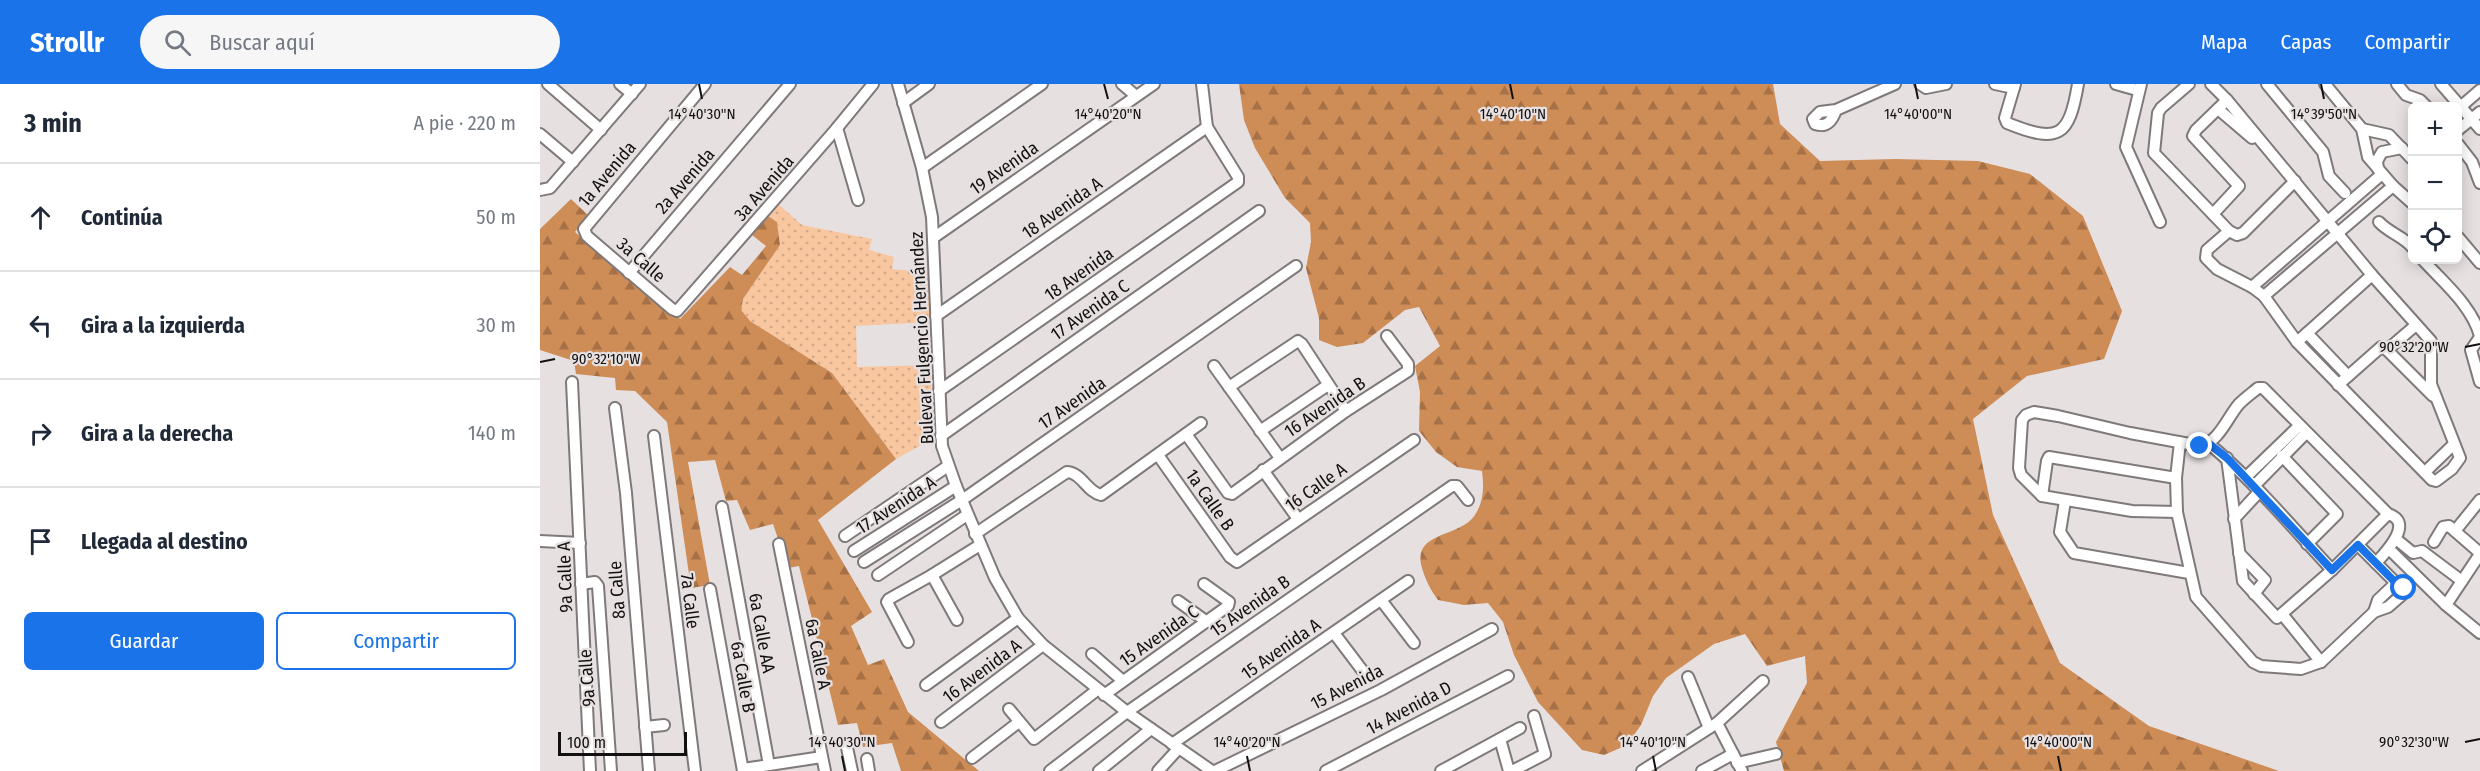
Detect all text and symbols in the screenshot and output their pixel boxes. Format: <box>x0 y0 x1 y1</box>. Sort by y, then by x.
search box <box>140 15 560 69</box>
text: Strollr <box>30 26 104 59</box>
icon: search <box>161 26 194 59</box>
text: Buscar aquí <box>209 29 315 56</box>
text: Mapa <box>2201 29 2248 55</box>
text: Capas <box>2281 29 2331 55</box>
text: Compartir <box>2364 29 2450 55</box>
map controls <box>2408 102 2462 264</box>
button: + <box>2408 102 2462 156</box>
text: 14°40'30"N <box>668 105 736 123</box>
text: 14°40'20"N <box>1074 105 1142 123</box>
text: 14°40'10"N <box>1480 105 1546 123</box>
text: 14°40'00"N <box>1884 105 1952 123</box>
text: 14°39'50"N <box>2291 105 2357 123</box>
text: 3 min <box>24 108 82 139</box>
text: A pie · 220 m <box>413 111 516 135</box>
street label: 19 Avenida <box>965 136 1043 200</box>
street label: 1a Avenida <box>573 137 641 211</box>
street label: 2a Avenida <box>651 144 720 218</box>
street label: 3a Avenida <box>729 150 799 225</box>
button: − <box>2408 156 2462 210</box>
street label: 18 Avenida A <box>1018 172 1107 244</box>
icon: ahead <box>24 201 57 234</box>
text: Continúa <box>81 204 163 231</box>
text: 50 m <box>476 205 516 229</box>
button: locate <box>2408 210 2462 264</box>
street label: Bulevar Fulgencio Hernández <box>905 231 939 445</box>
street label: 3a Calle <box>612 233 670 287</box>
street label: 18 Avenida <box>1040 242 1118 306</box>
street label: 17 Avenida C <box>1047 275 1133 345</box>
icon: left <box>24 309 57 342</box>
text: Gira a la izquierda <box>81 312 245 339</box>
text: 30 m <box>476 313 516 337</box>
text: 90°32'20"W <box>2379 338 2449 356</box>
text: 90°32'10"W <box>572 350 640 368</box>
street label: 17 Avenida <box>1034 372 1110 434</box>
street label: 16 Avenida B <box>1280 372 1370 442</box>
icon: right <box>24 417 57 450</box>
text: Gira a la derecha <box>81 420 233 447</box>
text: 140 m <box>468 421 516 445</box>
route end <box>2186 432 2212 458</box>
street label: 16 Calle A <box>1281 458 1351 516</box>
street label: 1a Calle B <box>1181 465 1239 535</box>
street label: 17 Avenida A <box>852 471 941 539</box>
icon: arrive <box>24 525 57 558</box>
text: Llegada al destino <box>81 528 248 555</box>
street label: 9a Calle A <box>553 540 577 613</box>
street label: 8a Calle <box>604 560 630 620</box>
street label: 15 Avenida B <box>1206 570 1294 642</box>
street label: 7a Calle <box>676 572 704 630</box>
route start <box>2390 574 2416 600</box>
street label: 6a Calle AA <box>744 591 780 675</box>
street label: 15 Avenida C <box>1115 601 1203 671</box>
button: Guardar <box>24 612 264 670</box>
button: Compartir <box>276 612 516 670</box>
street label: 15 Avenida A <box>1237 613 1325 684</box>
street label: 6a Calle A <box>800 617 836 692</box>
street label: 16 Avenida A <box>938 634 1026 708</box>
street label: 6a Calle B <box>726 640 760 714</box>
street label: 9a Calle <box>574 648 600 707</box>
street label: 15 Avenida <box>1307 659 1387 715</box>
street label: 14 Avenida D <box>1363 676 1455 740</box>
scale bar <box>558 729 687 756</box>
text: 100 m <box>567 733 606 752</box>
text: 14°40'30"N <box>808 733 876 751</box>
text: 14°40'20"N <box>1213 733 1281 751</box>
text: 14°40'10"N <box>1620 733 1686 751</box>
text: 14°40'00"N <box>2024 733 2092 751</box>
text: 90°32'30"W <box>2379 733 2449 751</box>

